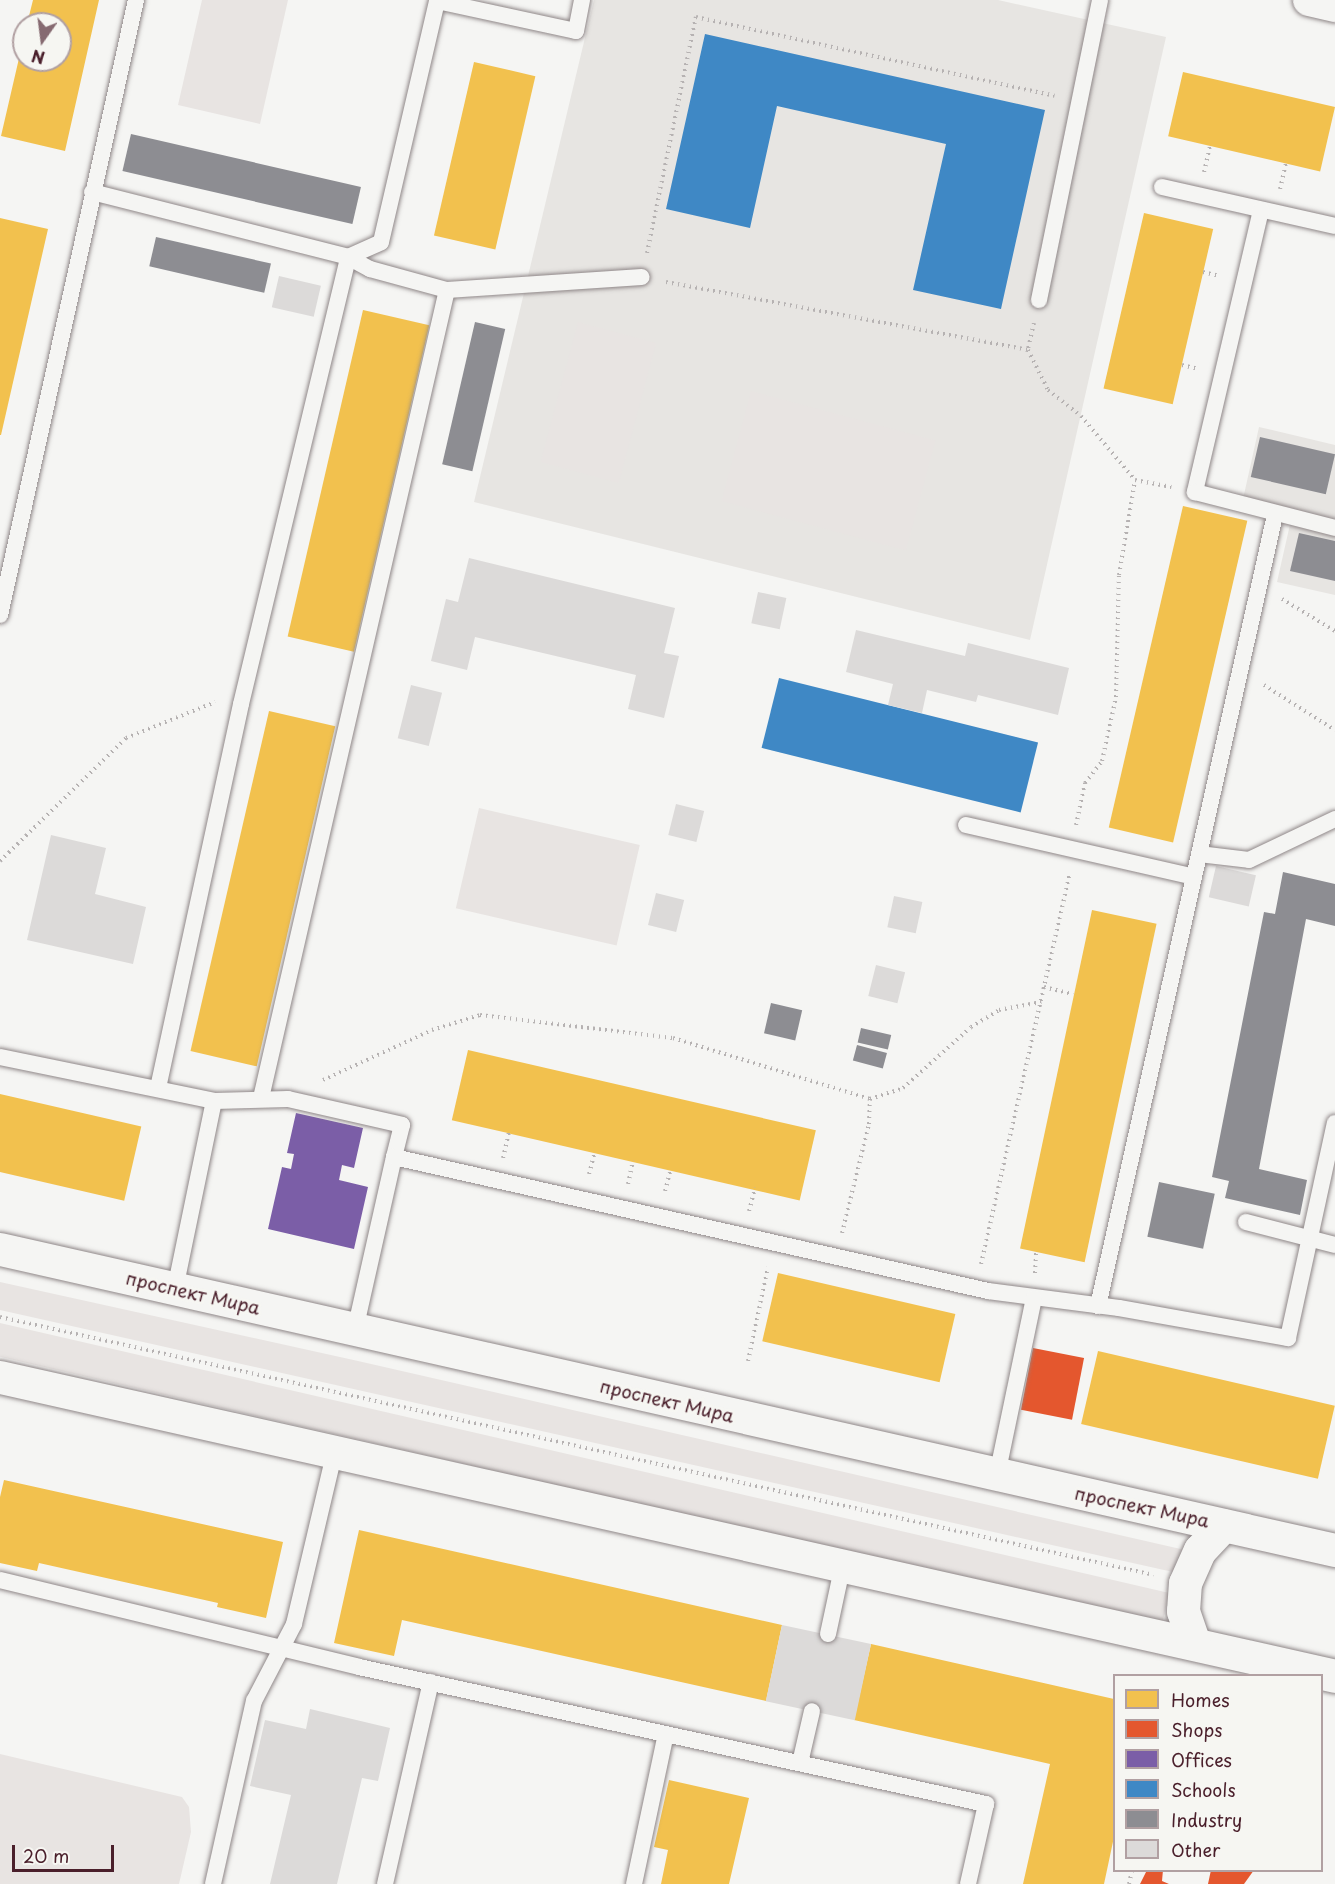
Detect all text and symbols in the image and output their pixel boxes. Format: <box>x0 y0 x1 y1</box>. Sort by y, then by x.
north arrow <box>12 12 72 72</box>
text: N <box>29 44 47 71</box>
street label: проспект Мира <box>124 1267 262 1319</box>
street label: проспект Мира <box>598 1375 736 1427</box>
street label: проспект Мира <box>1073 1482 1211 1532</box>
legend <box>1113 1674 1323 1872</box>
text: Homes <box>1171 1686 1229 1713</box>
text: Shops <box>1171 1716 1222 1743</box>
text: Offices <box>1171 1746 1232 1773</box>
text: Schools <box>1171 1776 1236 1803</box>
text: Industry <box>1171 1806 1242 1833</box>
scale bar <box>15 1833 117 1871</box>
text: Other <box>1171 1836 1220 1863</box>
text: 20 m <box>23 1842 69 1869</box>

